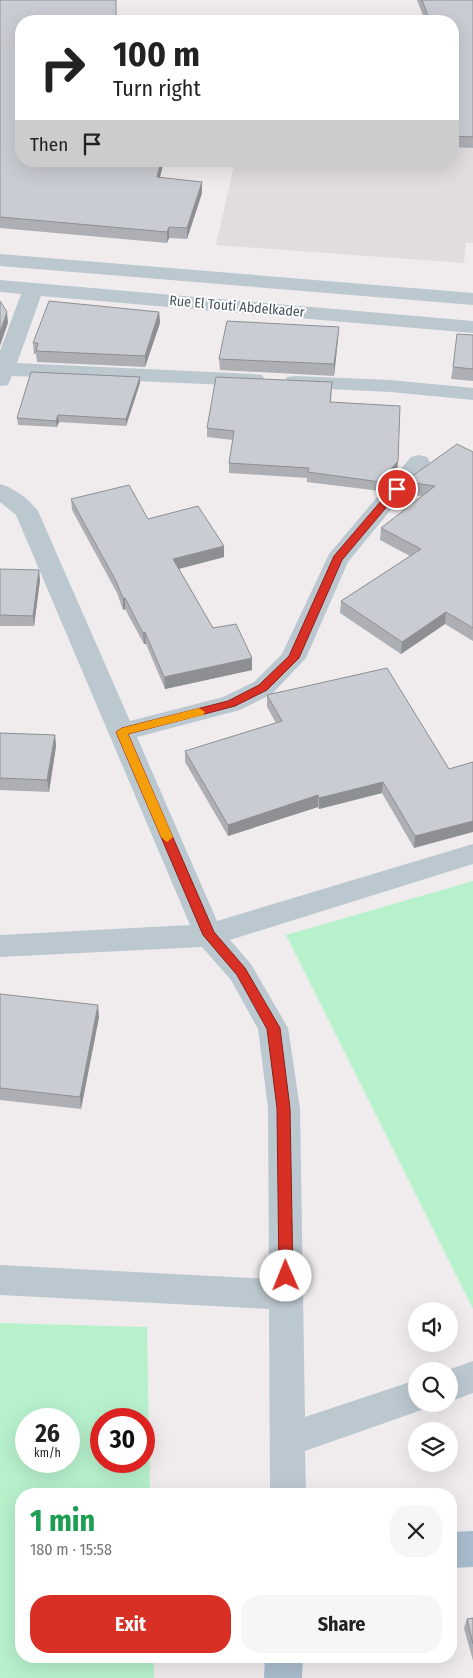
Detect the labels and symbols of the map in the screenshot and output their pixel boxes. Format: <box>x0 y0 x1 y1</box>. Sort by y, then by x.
street label: Rue El Touti Abdelkader <box>169 292 305 321</box>
pin <box>376 468 418 510</box>
position arrow <box>259 1249 311 1301</box>
speed limit sign: 30 <box>90 1408 155 1473</box>

